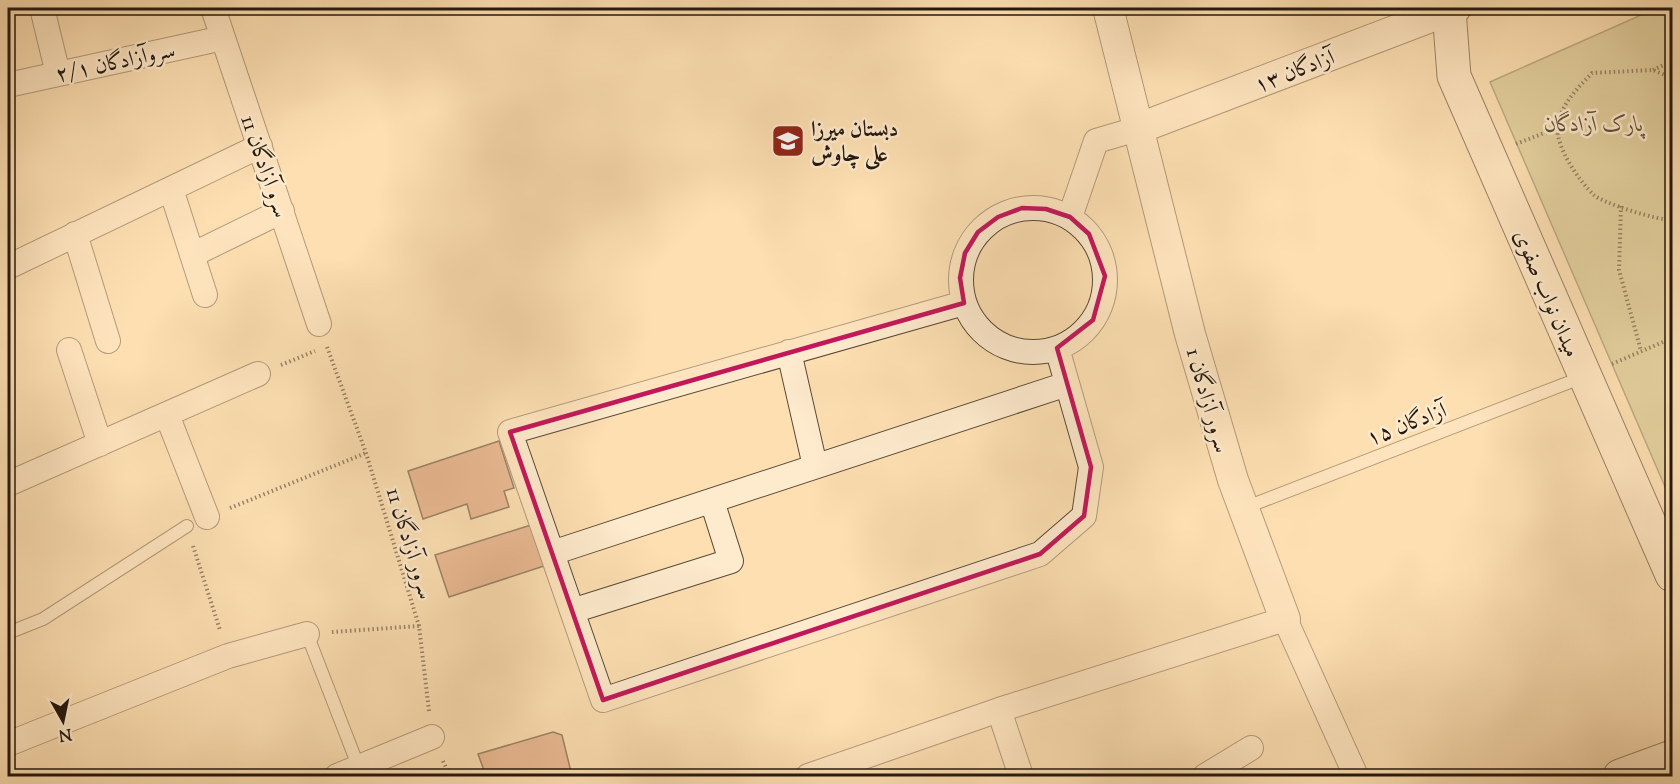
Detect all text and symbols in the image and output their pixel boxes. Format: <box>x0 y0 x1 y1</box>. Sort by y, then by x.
street label: ۲/۱ سروآزادگان <box>53 36 178 92</box>
street label: آزادگان ۱۳ <box>1250 42 1342 103</box>
park label: پارک آزادگان <box>1544 110 1646 142</box>
street label: سرو آزادگان 11 <box>231 111 296 223</box>
place label: دبستان میرزا علی چاوش <box>811 115 898 172</box>
school or university icon: دبستان میرزا علی چاوش <box>770 123 806 159</box>
street label: میدان نواب صفوی <box>1504 225 1587 363</box>
street label: سرور آزادگان 1 <box>1176 345 1236 457</box>
street label: آزادگان ۱۵ <box>1362 395 1454 456</box>
street label: سرور آزادگان 11 <box>376 484 440 604</box>
north arrow <box>33 691 93 751</box>
text: N <box>57 721 73 746</box>

